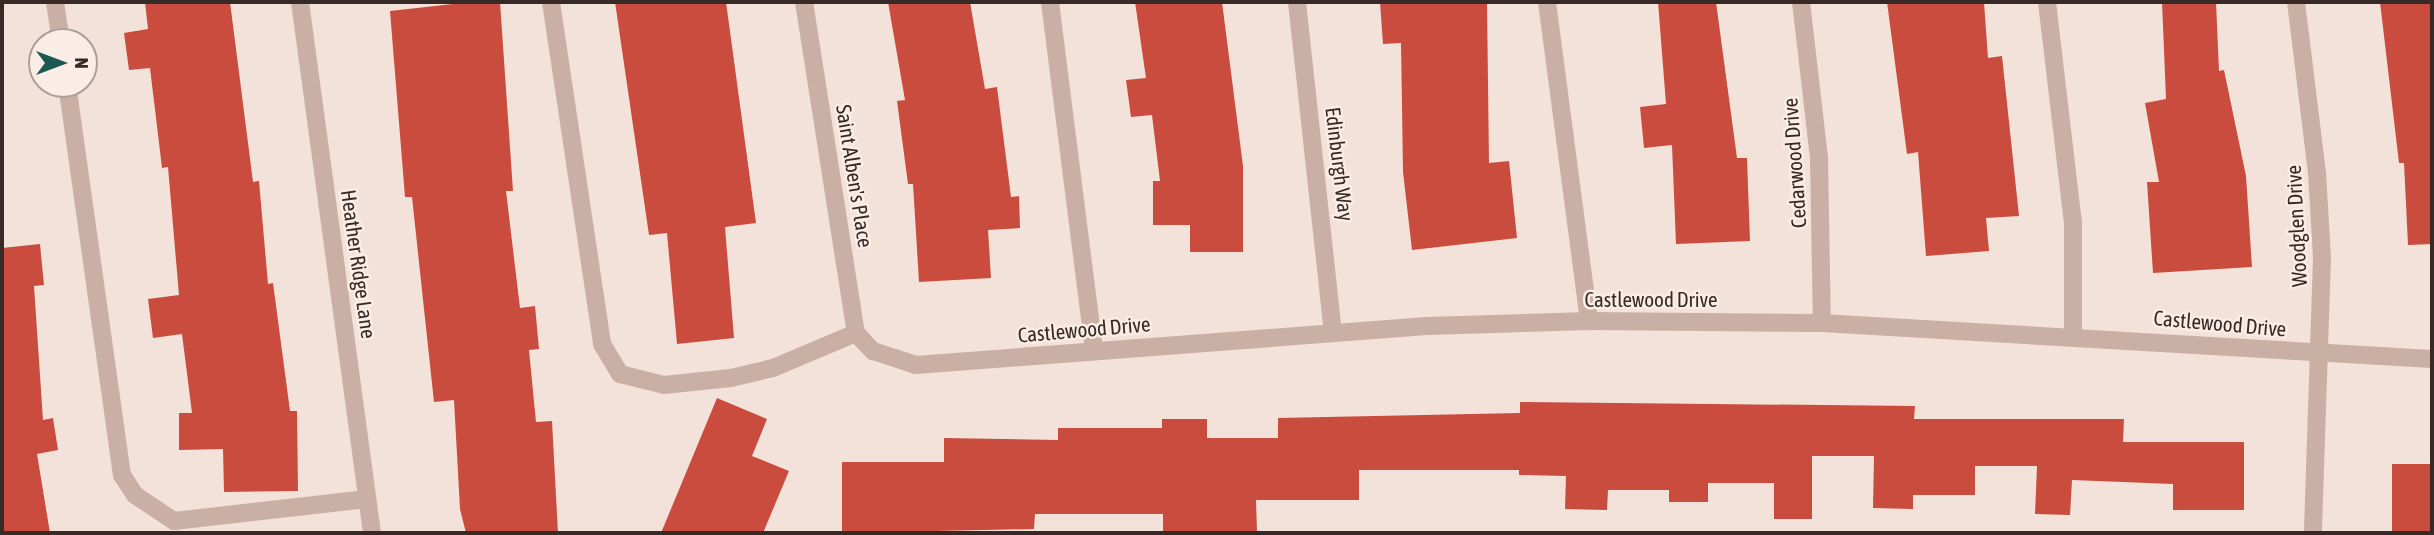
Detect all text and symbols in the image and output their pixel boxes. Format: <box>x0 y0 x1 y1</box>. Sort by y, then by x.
north arrow <box>28 28 98 98</box>
text: N <box>71 57 93 69</box>
street label: Cedarwood Drive <box>1777 97 1811 229</box>
street label: Saint Alben's Place <box>831 103 879 249</box>
street label: Edinburgh Way <box>1321 106 1359 222</box>
street label: Woodglen Drive <box>2280 164 2312 288</box>
street label: Heather Ridge Lane <box>336 188 382 340</box>
street label: Castlewood Drive <box>1584 286 1718 312</box>
street label: Castlewood Drive <box>2153 305 2287 341</box>
street label: Castlewood Drive <box>1017 311 1151 347</box>

